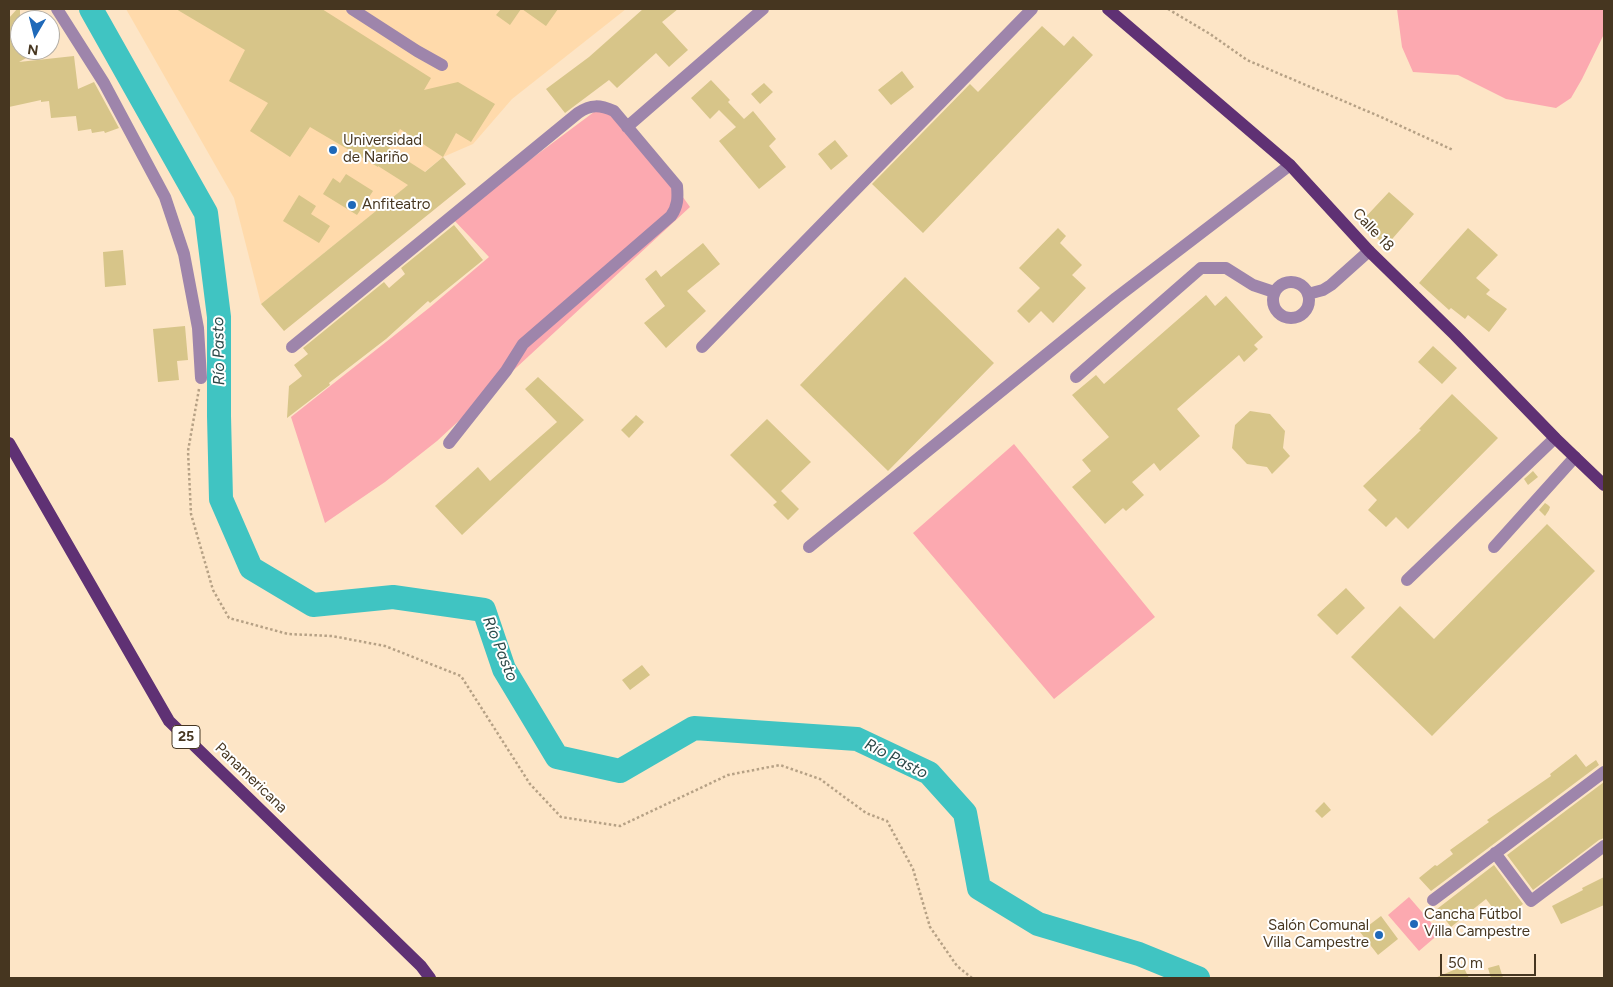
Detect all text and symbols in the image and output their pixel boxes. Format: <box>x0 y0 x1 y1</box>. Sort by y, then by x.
north arrow <box>10 10 60 60</box>
text: N <box>26 40 40 59</box>
place label: Universidad de Nariño <box>343 132 422 167</box>
marker: Universidad de Nariño <box>327 144 339 156</box>
place label: Anfiteatro <box>362 196 430 214</box>
marker: Anfiteatro <box>346 199 358 211</box>
street label: Calle 18 <box>1349 205 1397 255</box>
water label: Río Pasto <box>209 317 229 385</box>
water label: Río Pasto <box>478 614 522 684</box>
road number: 25 <box>172 726 200 749</box>
water label: Río Pasto <box>861 735 931 783</box>
street label: Panamericana <box>211 739 291 817</box>
place label: Cancha Fútbol Villa Campestre <box>1424 906 1530 941</box>
place label: Salón Comunal Villa Campestre <box>1263 917 1369 952</box>
marker: Cancha Fútbol Villa Campestre <box>1408 918 1420 930</box>
marker: Salón Comunal Villa Campestre <box>1373 929 1385 941</box>
scale bar <box>1443 944 1539 976</box>
text: 50 m <box>1448 954 1483 972</box>

